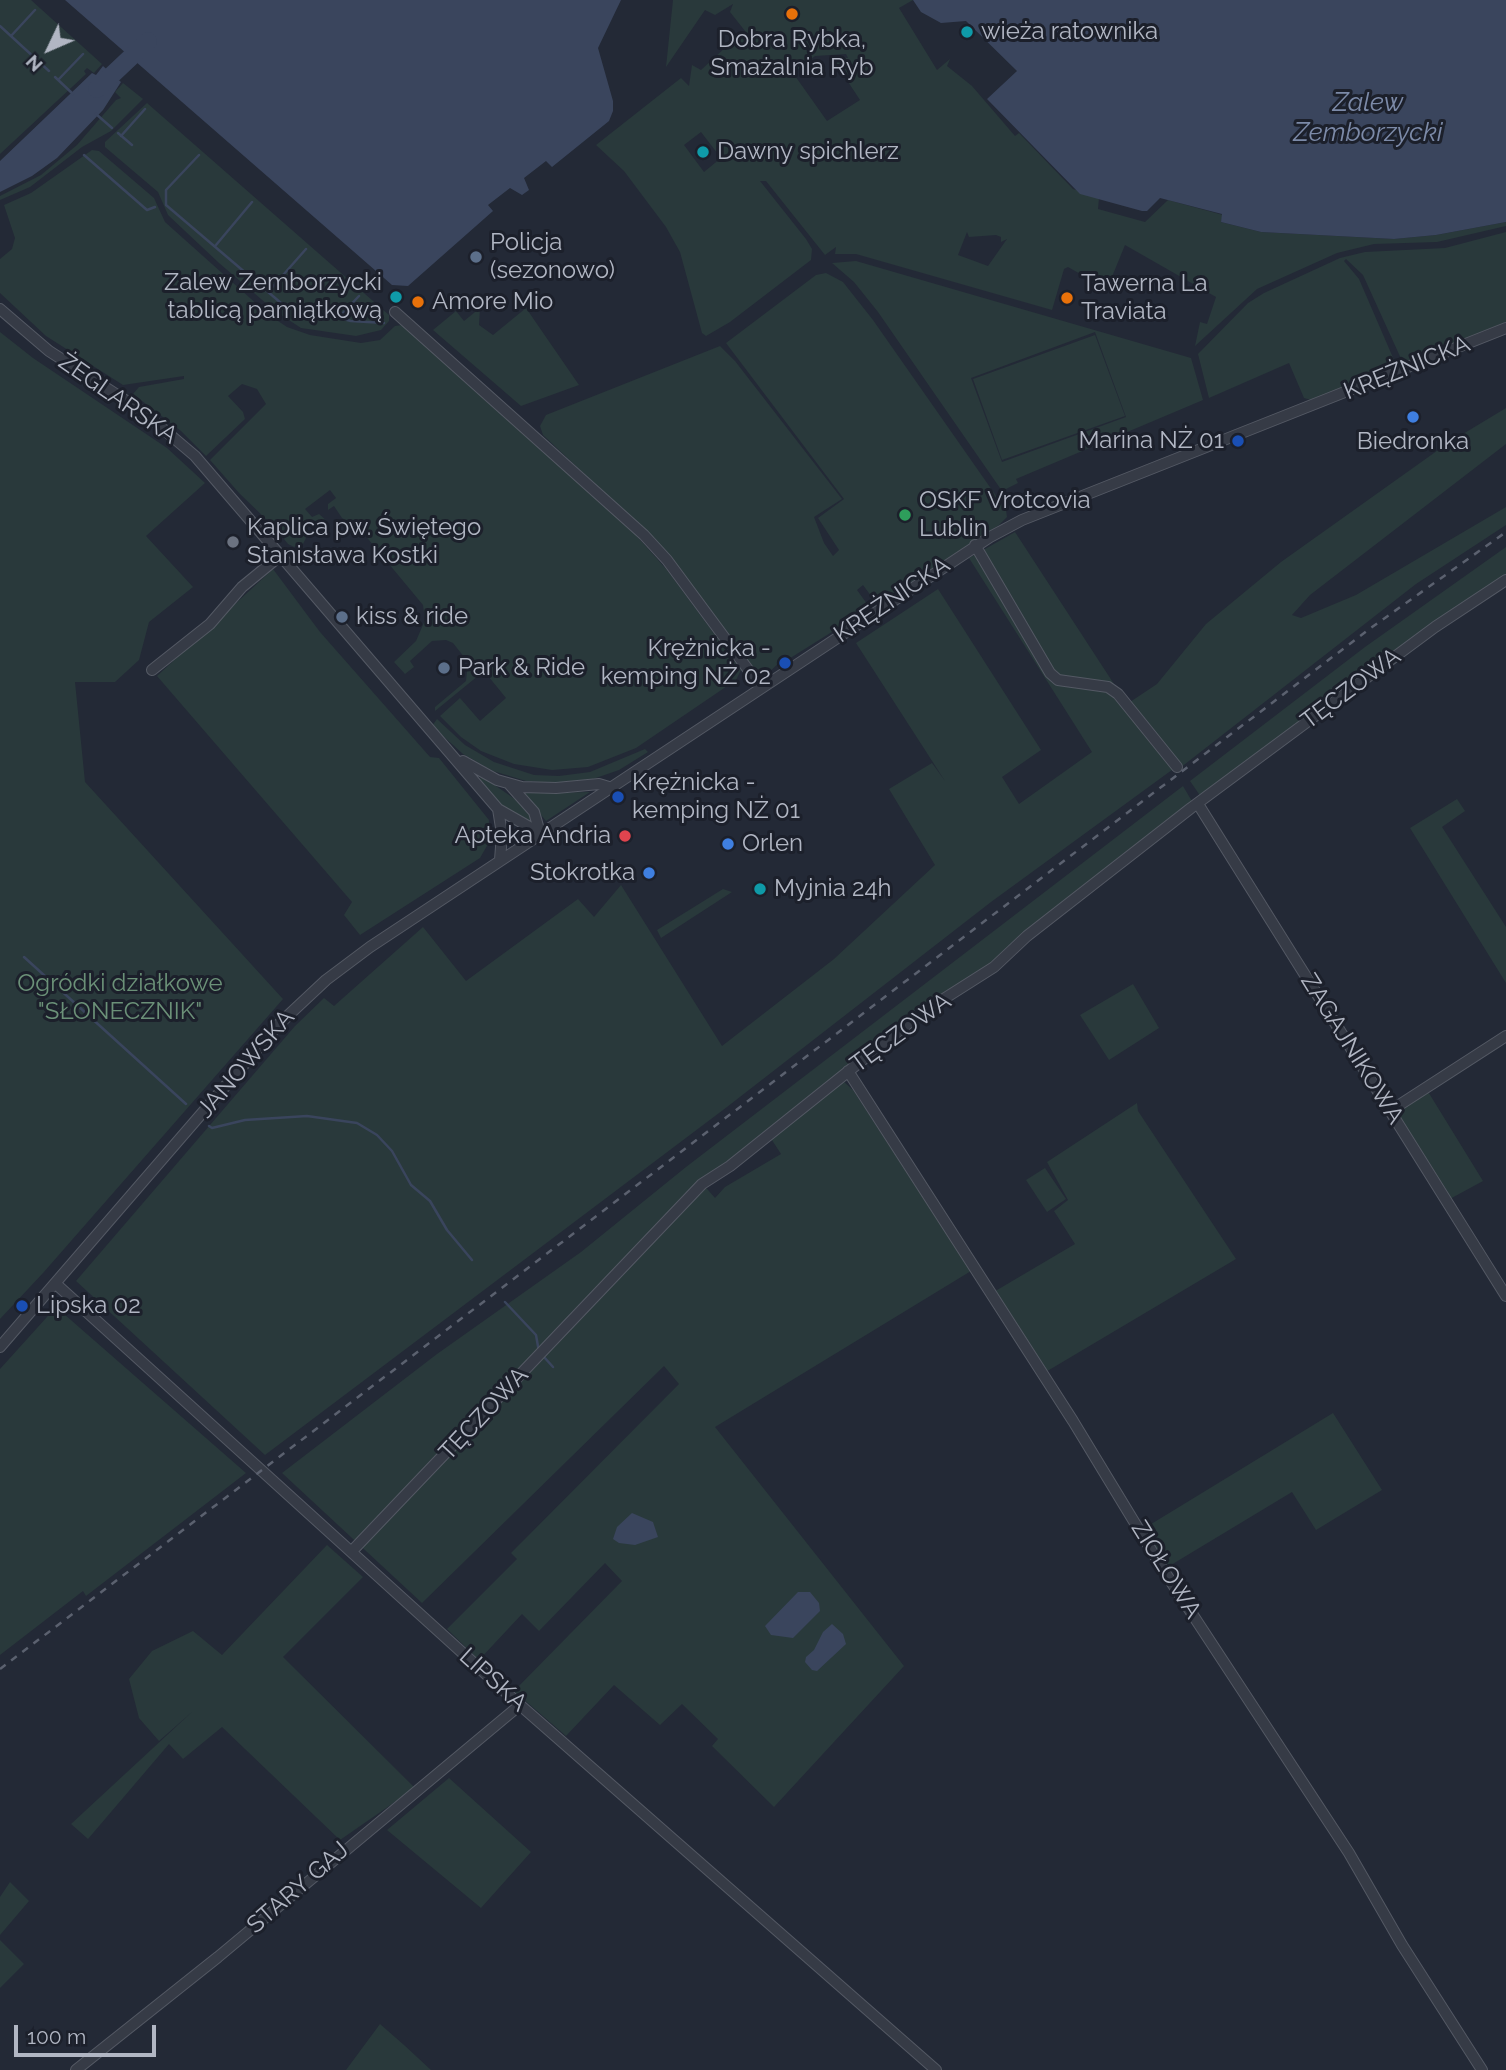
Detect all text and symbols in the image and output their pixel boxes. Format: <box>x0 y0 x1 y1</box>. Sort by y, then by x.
marker: Dobra Rybka, Smażalnia Ryb <box>784 6 800 22</box>
north arrow <box>14 14 84 84</box>
place label: wieża ratownika <box>981 18 1158 46</box>
marker: wieża ratownika <box>959 24 975 40</box>
place label: Dobra Rybka, Smażalnia Ryb <box>710 26 874 82</box>
text: N <box>21 51 47 76</box>
water label: Zalew Zemborzycki <box>1294 87 1442 148</box>
place label: Dawny spichlerz <box>717 138 899 166</box>
marker: Dawny spichlerz <box>695 144 711 160</box>
place label: Policja (sezonowo) <box>490 229 615 285</box>
marker: Policja (sezonowo) <box>468 249 484 265</box>
place label: Zalew Zemborzycki tablicą pamiątkową <box>164 269 382 325</box>
place label: Tawerna La Traviata <box>1081 270 1208 326</box>
place label: Amore Mio <box>432 288 553 316</box>
marker: Zalew Zemborzycki tablicą pamiątkową <box>388 289 404 305</box>
marker: Tawerna La Traviata <box>1059 290 1075 306</box>
marker: Amore Mio <box>410 294 426 310</box>
street label: KRĘŻNICKA <box>1340 330 1474 406</box>
street label: ŻEGLARSKA <box>53 347 183 451</box>
marker: Biedronka <box>1405 409 1421 425</box>
place label: Marina NŻ 01 <box>1078 427 1224 455</box>
place label: Biedronka <box>1357 428 1469 456</box>
marker: Marina NŻ 01 <box>1230 433 1246 449</box>
place label: OSKF Vrotcovia Lublin <box>919 487 1091 543</box>
marker: OSKF Vrotcovia Lublin <box>897 507 913 523</box>
place label: Kaplica pw. Świętego Stanisława Kostki <box>247 514 481 570</box>
marker: Kaplica pw. Świętego Stanisława Kostki <box>225 534 241 550</box>
street label: KRĘŻNICKA <box>829 551 955 649</box>
place label: kiss & ride <box>356 603 468 631</box>
marker: kiss & ride <box>334 609 350 625</box>
place label: Krężnicka - kemping NŻ 02 <box>601 635 771 691</box>
street label: TĘCZOWA <box>1295 642 1407 736</box>
place label: Park & Ride <box>458 654 585 682</box>
marker: Krężnicka - kemping NŻ 02 <box>777 655 793 671</box>
marker: Park & Ride <box>436 660 452 676</box>
place label: Krężnicka - kemping NŻ 01 <box>632 769 800 825</box>
marker: Krężnicka - kemping NŻ 01 <box>610 789 626 805</box>
place label: Apteka Andria <box>454 822 611 850</box>
marker: Apteka Andria <box>617 828 633 844</box>
place label: Orlen <box>742 830 803 858</box>
marker: Orlen <box>720 836 736 852</box>
place label: Stokrotka <box>530 859 635 887</box>
marker: Stokrotka <box>641 865 657 881</box>
place label: Myjnia 24h <box>774 875 891 903</box>
marker: Myjnia 24h <box>752 881 768 897</box>
street label: ZAGAJNIKOWA <box>1294 968 1410 1130</box>
park label: Ogródki działkowe "SŁONECZNIK" <box>17 970 223 1026</box>
street label: TĘCZOWA <box>845 987 957 1079</box>
street label: JANOWSKA <box>191 1004 301 1124</box>
place label: Lipska 02 <box>36 1292 141 1320</box>
marker: Lipska 02 <box>14 1298 30 1314</box>
street label: TĘCZOWA <box>433 1361 535 1467</box>
street label: ZIOŁOWA <box>1125 1516 1207 1624</box>
street label: LIPSKA <box>453 1642 533 1718</box>
street label: STARY GAJ <box>241 1836 355 1940</box>
scale bar <box>18 2010 159 2054</box>
text: 100 m <box>27 2024 86 2049</box>

